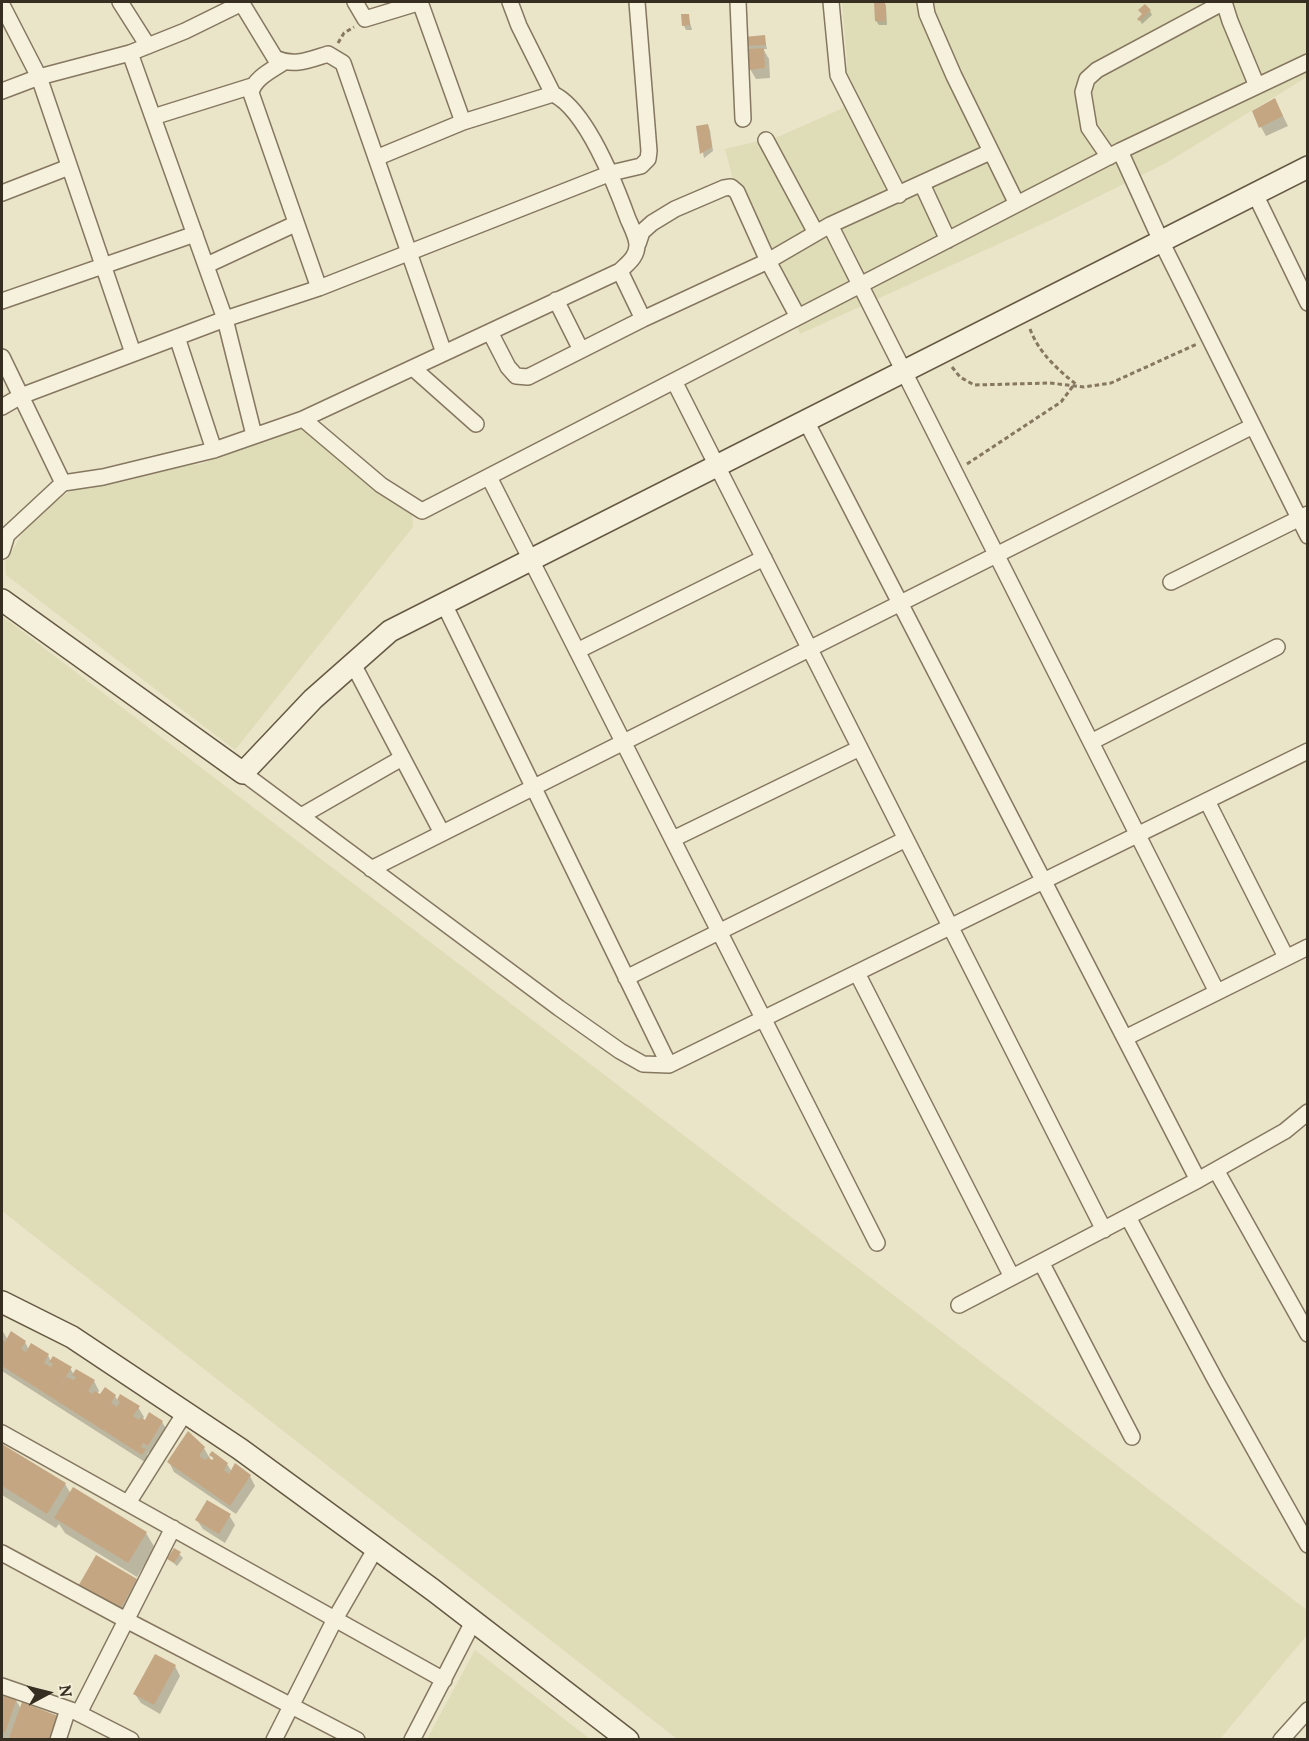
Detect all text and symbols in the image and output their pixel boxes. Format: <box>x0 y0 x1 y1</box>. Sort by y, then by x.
north arrow <box>18 1663 78 1723</box>
text: N <box>55 1683 77 1698</box>

